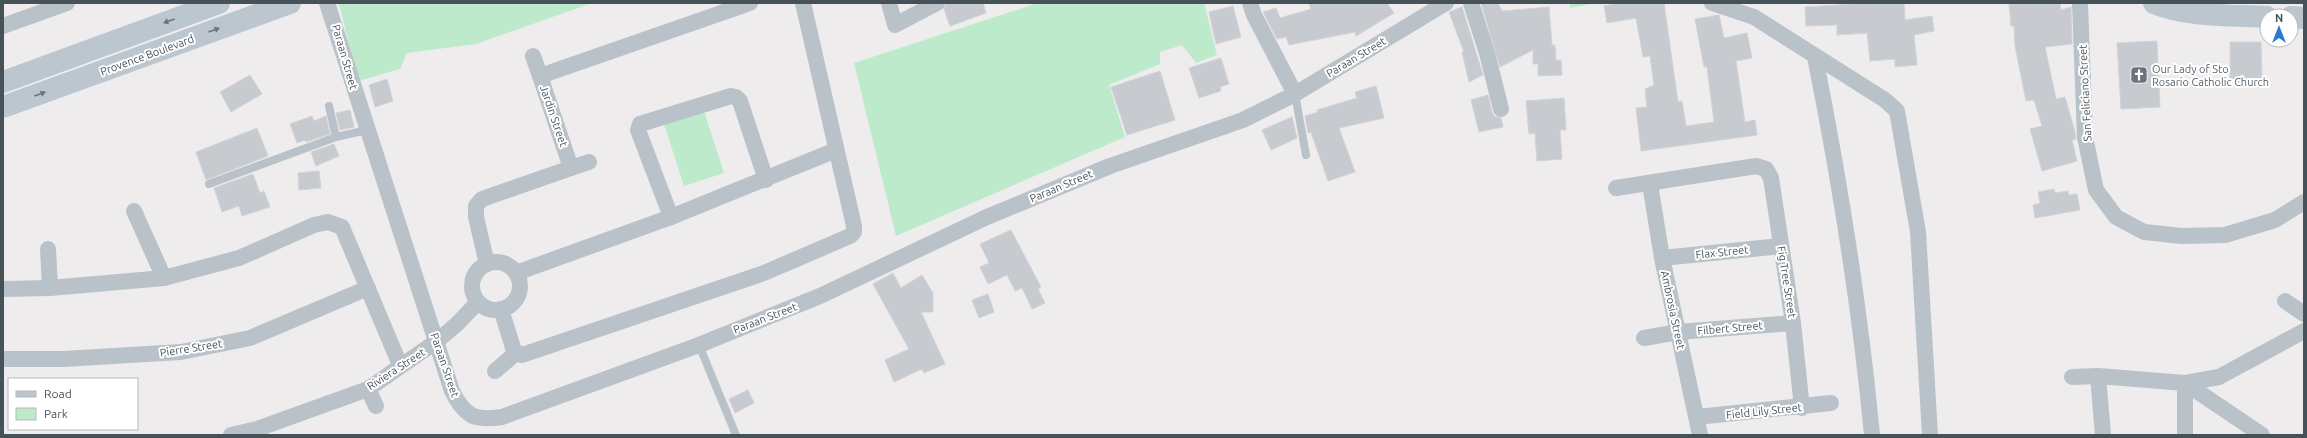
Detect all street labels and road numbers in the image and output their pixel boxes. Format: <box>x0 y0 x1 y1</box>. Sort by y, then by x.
street label: Paraan Street <box>330 23 360 92</box>
street label: Provence Boulevard <box>99 32 195 78</box>
street label: Paraan Street <box>1324 34 1388 79</box>
street label: San Feliciano Street <box>2076 44 2094 142</box>
street label: Jardin Street <box>538 84 570 149</box>
street label: Paraan Street <box>1028 167 1095 205</box>
street label: Flax Street <box>1695 243 1750 261</box>
street label: Fig Tree Street <box>1775 245 1799 319</box>
street label: Ambrosia Street <box>1659 270 1687 351</box>
street label: Paraan Street <box>732 300 799 336</box>
street label: Filbert Street <box>1697 319 1764 337</box>
street label: Paraan Street <box>428 331 462 399</box>
street label: Pierre Street <box>159 337 224 359</box>
street label: Riviera Street <box>365 345 428 392</box>
street label: Field Lily Street <box>1726 401 1803 421</box>

